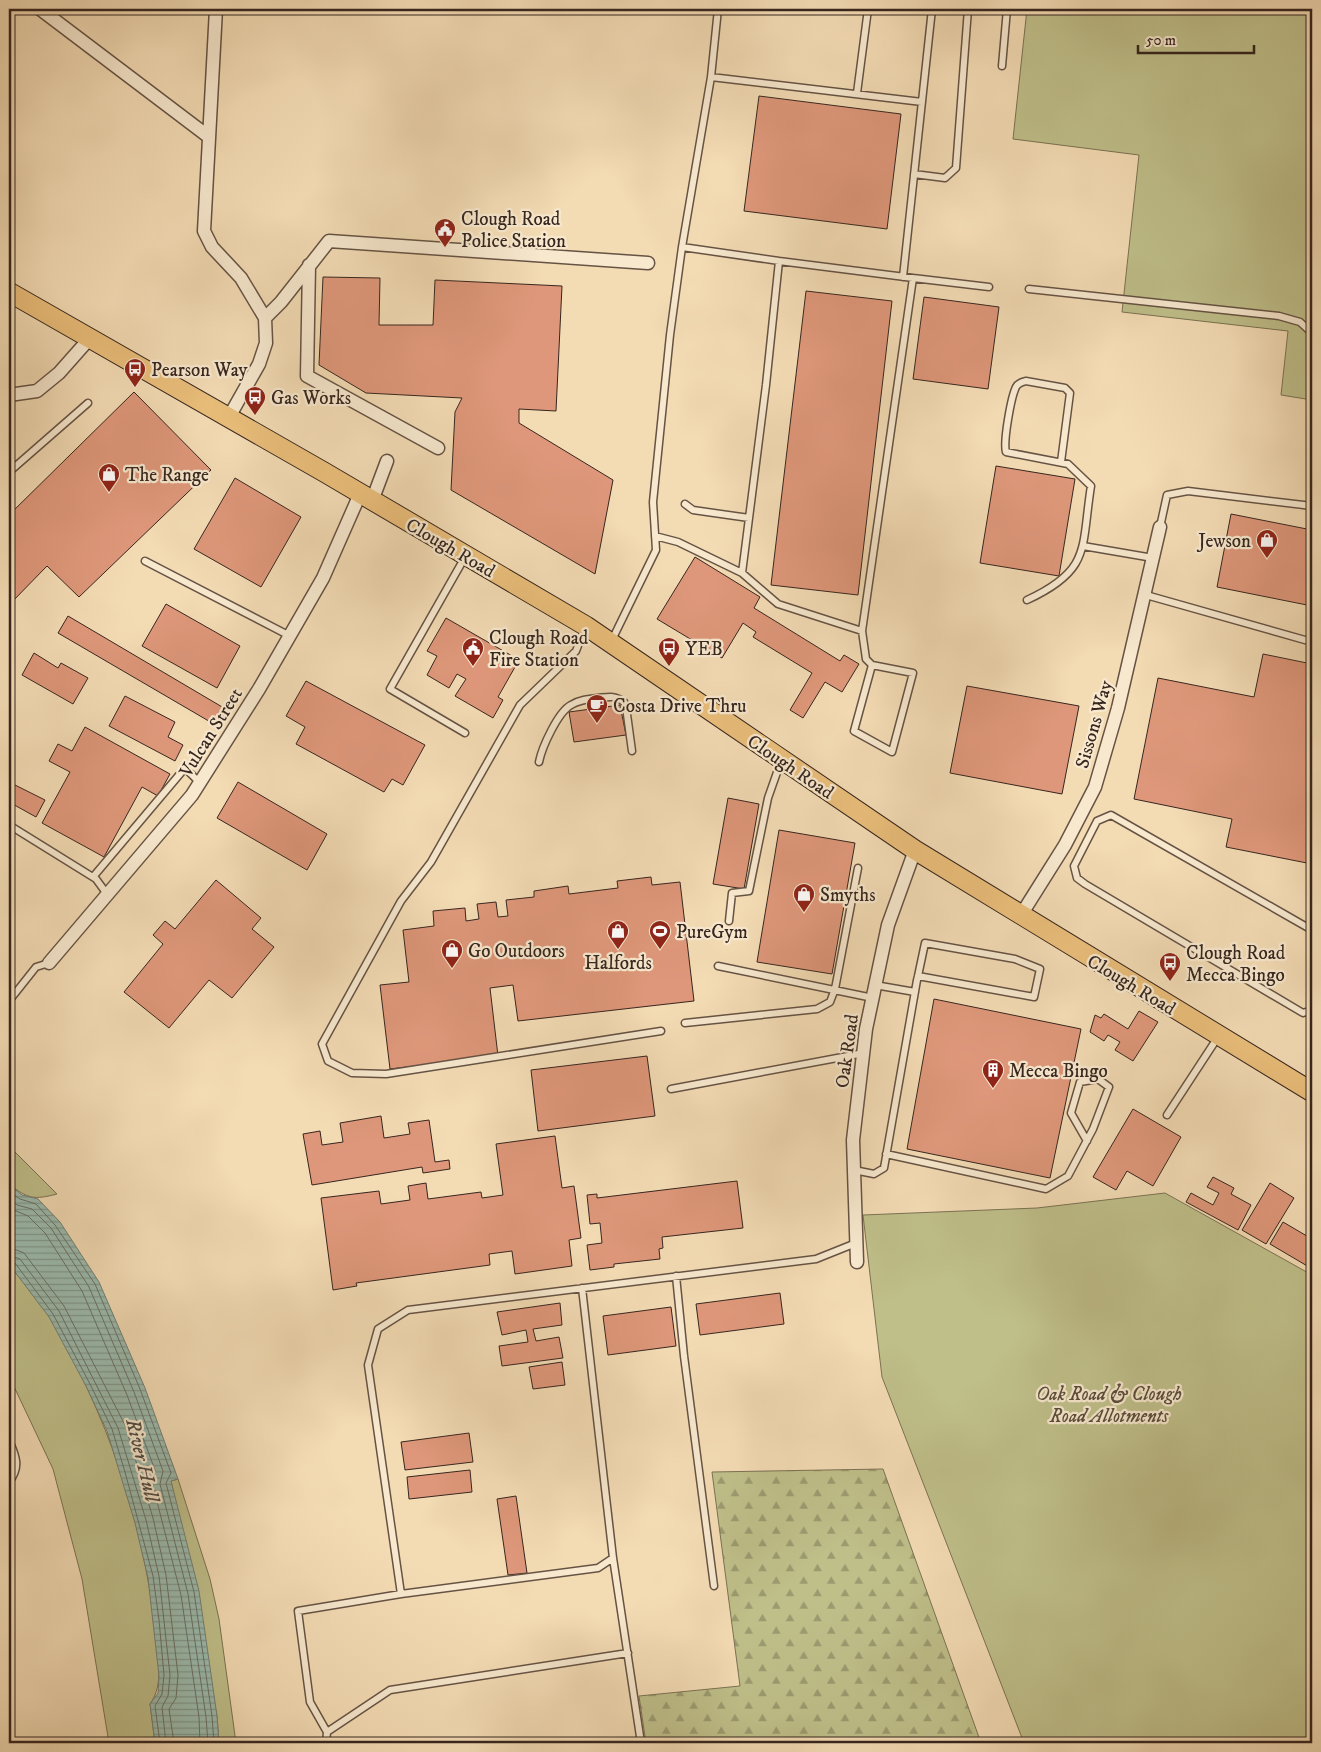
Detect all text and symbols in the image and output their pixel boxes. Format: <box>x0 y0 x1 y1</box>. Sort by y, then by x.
scale bar <box>1138 22 1255 54</box>
text: 50 m <box>1146 31 1176 50</box>
place label: Clough Road Police Station <box>461 208 566 253</box>
public building icon: Clough Road Police Station <box>433 217 457 248</box>
bus stop icon: Pearson Way <box>123 357 147 388</box>
place label: Pearson Way <box>151 359 249 382</box>
bus stop icon: Gas Works <box>243 385 267 416</box>
place label: Gas Works <box>271 387 351 410</box>
shop icon: The Range <box>97 462 121 493</box>
place label: The Range <box>125 464 209 487</box>
street label: Clough Road <box>401 514 499 583</box>
shop icon: Jewson <box>1255 528 1279 559</box>
place label: Jewson <box>1196 530 1251 553</box>
place label: Clough Road Fire Station <box>489 627 589 672</box>
public building icon: Clough Road Fire Station <box>461 636 485 667</box>
bus stop icon: YEB <box>657 636 681 667</box>
place label: YEB <box>685 638 723 661</box>
street label: Sissons Way <box>1071 677 1118 771</box>
street label: Vulcan Street <box>174 684 248 783</box>
cafe icon: Costa Drive Thru <box>585 693 609 724</box>
place label: Costa Drive Thru <box>613 695 746 718</box>
street label: Clough Road <box>743 730 838 805</box>
shop icon: Smyths <box>792 882 816 913</box>
place label: Smyths <box>820 884 876 907</box>
shop icon: Halfords <box>606 919 630 950</box>
sports icon: PureGym <box>648 919 672 950</box>
place label: PureGym <box>676 921 748 944</box>
shop icon: Go Outdoors <box>440 938 464 969</box>
place label: Go Outdoors <box>468 940 565 963</box>
place label: Clough Road Mecca Bingo <box>1186 942 1286 987</box>
street label: Clough Road <box>1083 950 1180 1021</box>
bus stop icon: Clough Road Mecca Bingo <box>1158 951 1182 982</box>
place label: Halfords <box>584 952 652 975</box>
street label: Oak Road <box>831 1012 864 1090</box>
building icon: Mecca Bingo <box>981 1058 1005 1089</box>
place label: Mecca Bingo <box>1009 1060 1108 1083</box>
park label: Oak Road & Clough Road Allotments <box>1036 1383 1182 1428</box>
water label: River Hull <box>119 1415 164 1506</box>

